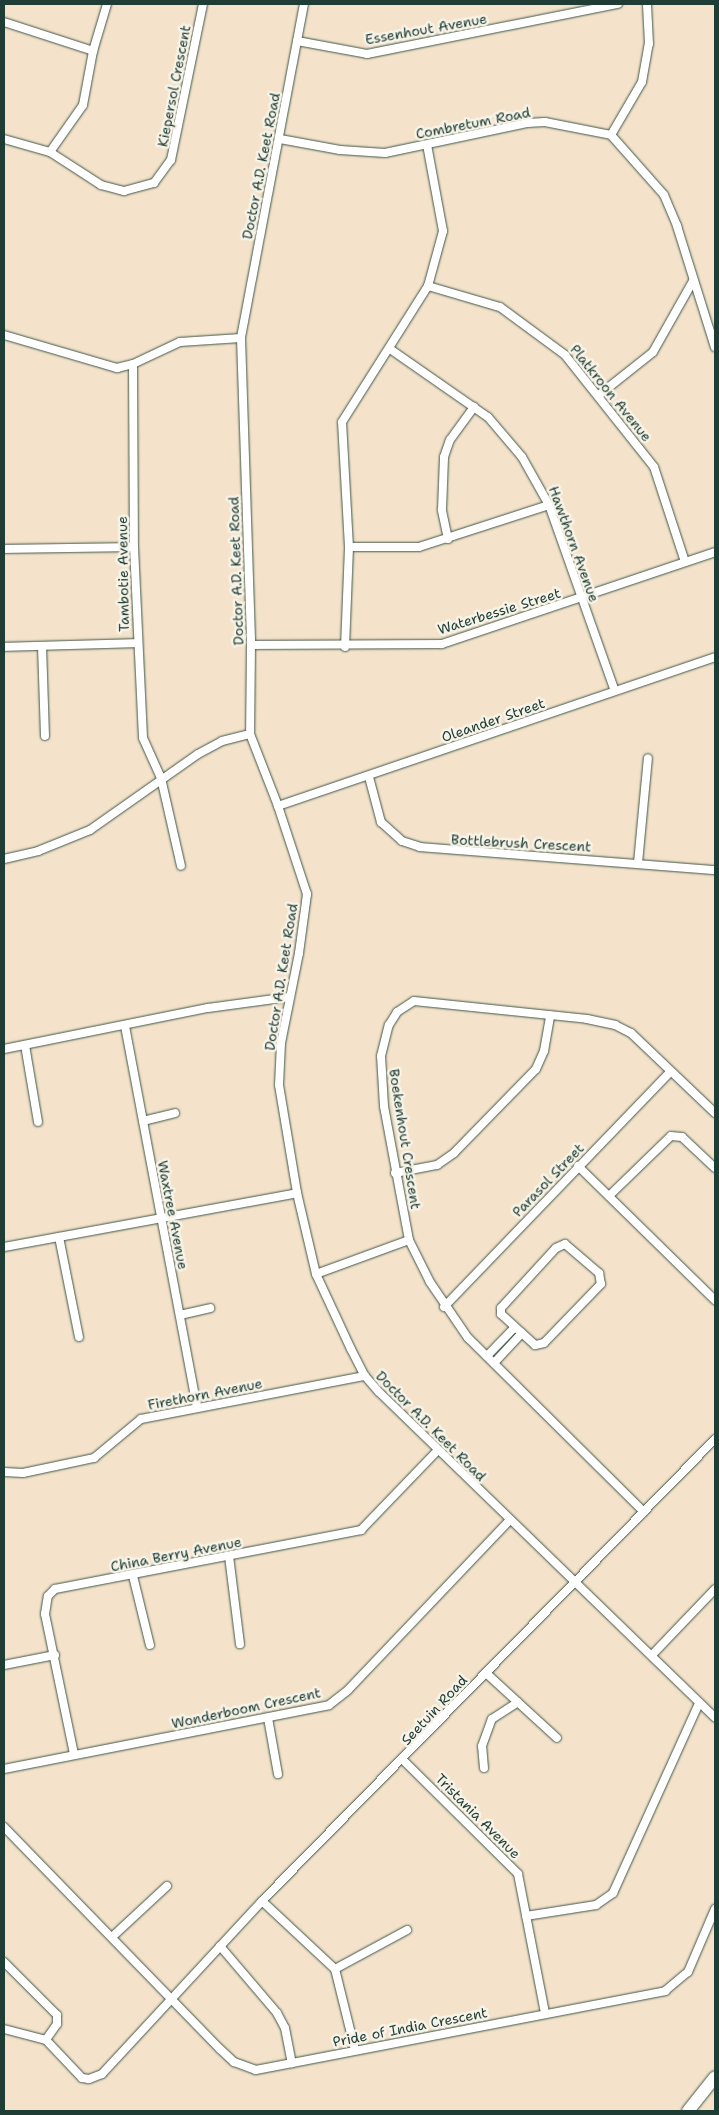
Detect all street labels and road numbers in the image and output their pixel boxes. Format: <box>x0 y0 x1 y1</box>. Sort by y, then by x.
street label: Essenhout Avenue <box>364 10 488 48</box>
street label: Kiepersol Crescent <box>154 24 194 148</box>
street label: Doctor A.D. Keet Road <box>239 91 283 241</box>
street label: Combretum Road <box>414 104 532 142</box>
street label: Platkroon Avenue <box>567 341 655 445</box>
street label: Hawthorn Avenue <box>545 484 603 604</box>
street label: Doctor A.D. Keet Road <box>225 496 247 646</box>
street label: Tambotie Avenue <box>114 516 132 632</box>
street label: Waterbessie Street <box>435 584 563 638</box>
street label: Oleander Street <box>439 694 547 746</box>
street label: Bottlebrush Crescent <box>451 831 591 855</box>
street label: Doctor A.D. Keet Road <box>261 902 301 1052</box>
street label: Boekenhout Crescent <box>386 1068 424 1210</box>
street label: Parasol Street <box>509 1140 587 1220</box>
street label: Waxtree Avenue <box>154 1159 192 1271</box>
street label: Doctor A.D. Keet Road <box>372 1367 490 1485</box>
street label: Firethorn Avenue <box>146 1375 264 1413</box>
street label: China Berry Avenue <box>109 1533 243 1575</box>
street label: Seetuin Road <box>397 1672 471 1748</box>
street label: Wonderboom Crescent <box>170 1684 322 1732</box>
street label: Tristania Avenue <box>432 1770 524 1862</box>
street label: Pride of India Crescent <box>331 2004 489 2050</box>

